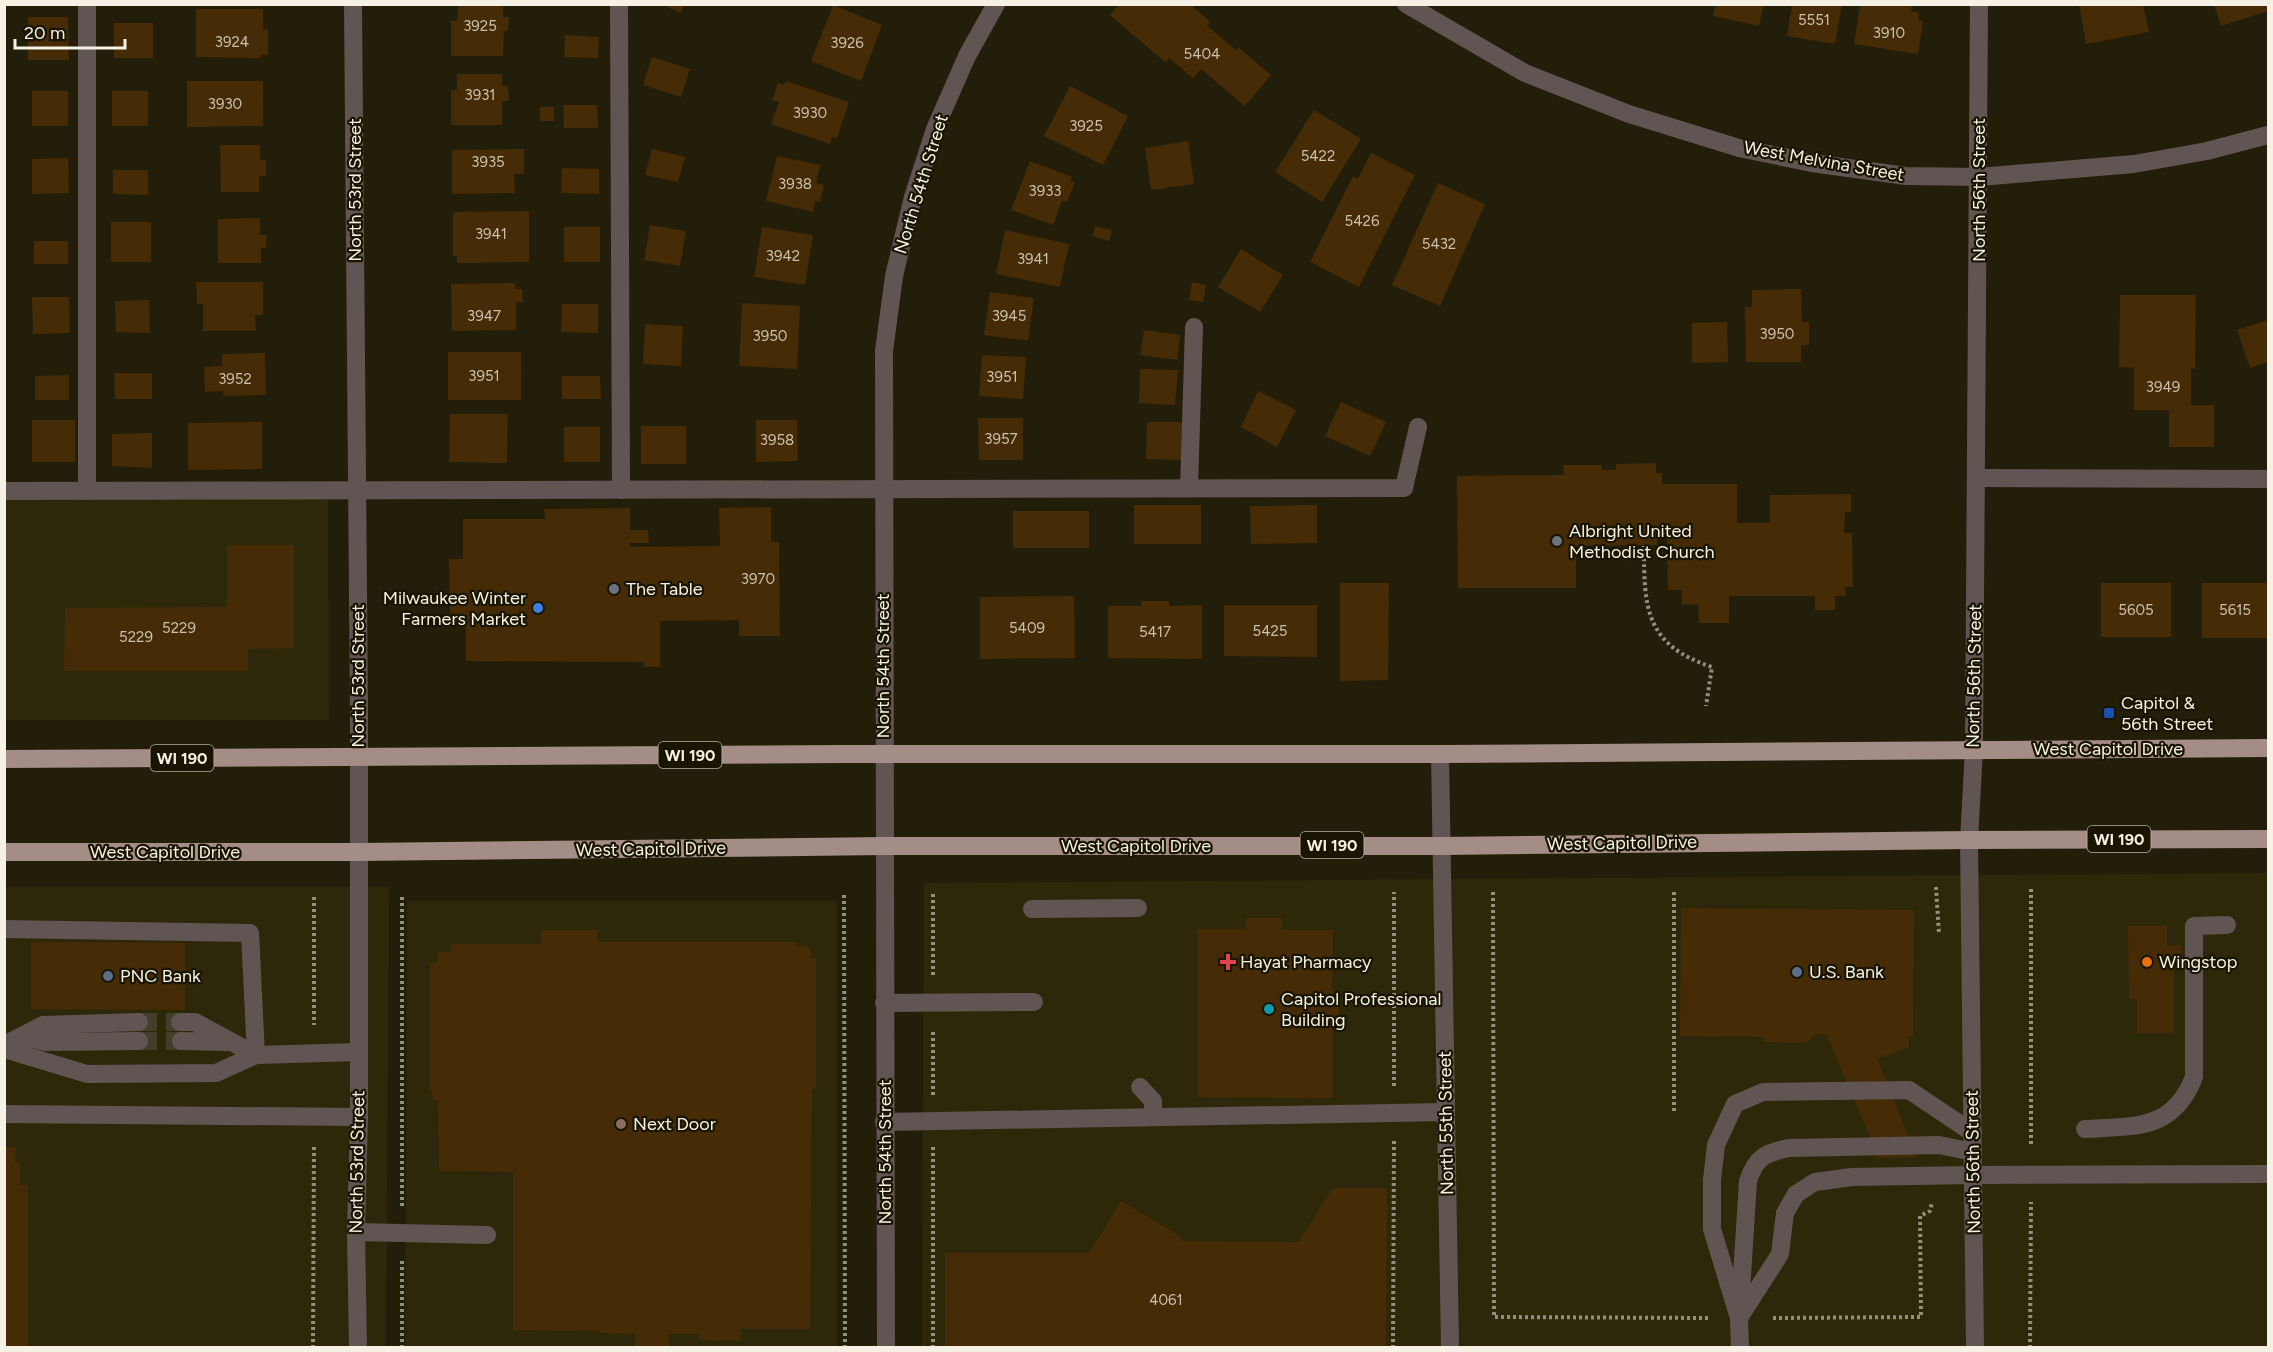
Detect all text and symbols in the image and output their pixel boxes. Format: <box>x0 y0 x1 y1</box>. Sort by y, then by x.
house number: 5551 <box>1798 11 1830 29</box>
scale bar <box>15 12 124 50</box>
house number: 3925 <box>463 17 497 35</box>
text: 20 m <box>24 22 65 44</box>
house number: 3910 <box>1873 24 1905 42</box>
house number: 3924 <box>215 33 249 51</box>
house number: 3926 <box>830 34 864 52</box>
house number: 5404 <box>1184 45 1220 63</box>
house number: 3931 <box>464 86 496 104</box>
house number: 3930 <box>208 95 242 113</box>
house number: 3930 <box>793 104 827 122</box>
street label: North 54th Street <box>889 111 953 257</box>
house number: 3925 <box>1069 117 1103 135</box>
street label: North 53rd Street <box>344 118 366 262</box>
street label: North 56th Street <box>1968 118 1990 262</box>
street label: West Melvina Street <box>1742 136 1906 186</box>
house number: 5422 <box>1301 147 1335 165</box>
house number: 3935 <box>471 153 505 171</box>
house number: 3938 <box>778 175 812 193</box>
house number: 3933 <box>1029 182 1061 200</box>
house number: 5426 <box>1345 212 1380 230</box>
house number: 3941 <box>475 225 507 243</box>
house number: 5432 <box>1422 235 1456 253</box>
house number: 3942 <box>766 247 800 265</box>
house number: 3941 <box>1017 250 1049 268</box>
house number: 3947 <box>467 307 501 325</box>
house number: 3945 <box>992 307 1026 325</box>
house number: 3950 <box>1760 325 1794 343</box>
house number: 3950 <box>753 327 787 345</box>
house number: 3951 <box>468 367 500 385</box>
house number: 3951 <box>986 368 1018 386</box>
house number: 3952 <box>218 370 252 388</box>
house number: 3949 <box>2146 378 2180 396</box>
house number: 3957 <box>984 430 1018 448</box>
house number: 3958 <box>760 431 794 449</box>
place label: Albright United Methodist Church <box>1569 520 1715 563</box>
marker: Albright United Methodist Church <box>1550 534 1564 548</box>
house number: 3970 <box>741 570 775 588</box>
place label: The Table <box>626 578 703 600</box>
marker: The Table <box>607 582 621 596</box>
place label: Milwaukee Winter Farmers Market <box>383 587 526 630</box>
street label: North 54th Street <box>872 593 894 738</box>
marker: Milwaukee Winter Farmers Market <box>531 601 545 615</box>
house number: 5605 <box>2118 601 2154 619</box>
house number: 5615 <box>2219 601 2251 619</box>
street label: North 53rd Street <box>347 604 369 748</box>
street label: North 56th Street <box>1962 604 1986 748</box>
house number: 5229 <box>162 619 196 637</box>
house number: 5409 <box>1009 619 1045 637</box>
house number: 5425 <box>1253 622 1287 640</box>
house number: 5417 <box>1139 623 1171 641</box>
house number: 5229 <box>119 628 153 646</box>
place label: Capitol & 56th Street <box>2121 692 2213 735</box>
marker: Capitol & 56th Street <box>2102 706 2116 720</box>
street label: West Capitol Drive <box>2033 738 2183 760</box>
road number: WI 190 <box>658 742 722 768</box>
road number: WI 190 <box>150 745 213 771</box>
road number: WI 190 <box>2088 826 2150 852</box>
street label: West Capitol Drive <box>1547 831 1697 855</box>
road number: WI 190 <box>1300 832 1364 858</box>
street label: West Capitol Drive <box>1061 835 1211 857</box>
street label: West Capitol Drive <box>576 837 726 861</box>
street label: West Capitol Drive <box>90 841 240 863</box>
place label: Hayat Pharmacy <box>1240 951 1372 973</box>
place label: Wingstop <box>2159 951 2237 973</box>
marker: Hayat Pharmacy <box>1221 955 1235 969</box>
marker: Wingstop <box>2140 955 2154 969</box>
place label: U.S. Bank <box>1809 961 1884 983</box>
place label: PNC Bank <box>120 965 201 987</box>
marker: U.S. Bank <box>1790 965 1804 979</box>
marker: PNC Bank <box>101 969 115 983</box>
place label: Capitol Professional Building <box>1281 988 1441 1031</box>
marker: Capitol Professional Building <box>1262 1002 1276 1016</box>
street label: North 55th Street <box>1434 1051 1458 1195</box>
street label: North 54th Street <box>874 1079 896 1224</box>
street label: North 53rd Street <box>345 1090 369 1234</box>
street label: North 56th Street <box>1961 1090 1985 1234</box>
place label: Next Door <box>633 1113 716 1135</box>
marker: Next Door <box>614 1117 628 1131</box>
house number: 4061 <box>1149 1291 1183 1309</box>

